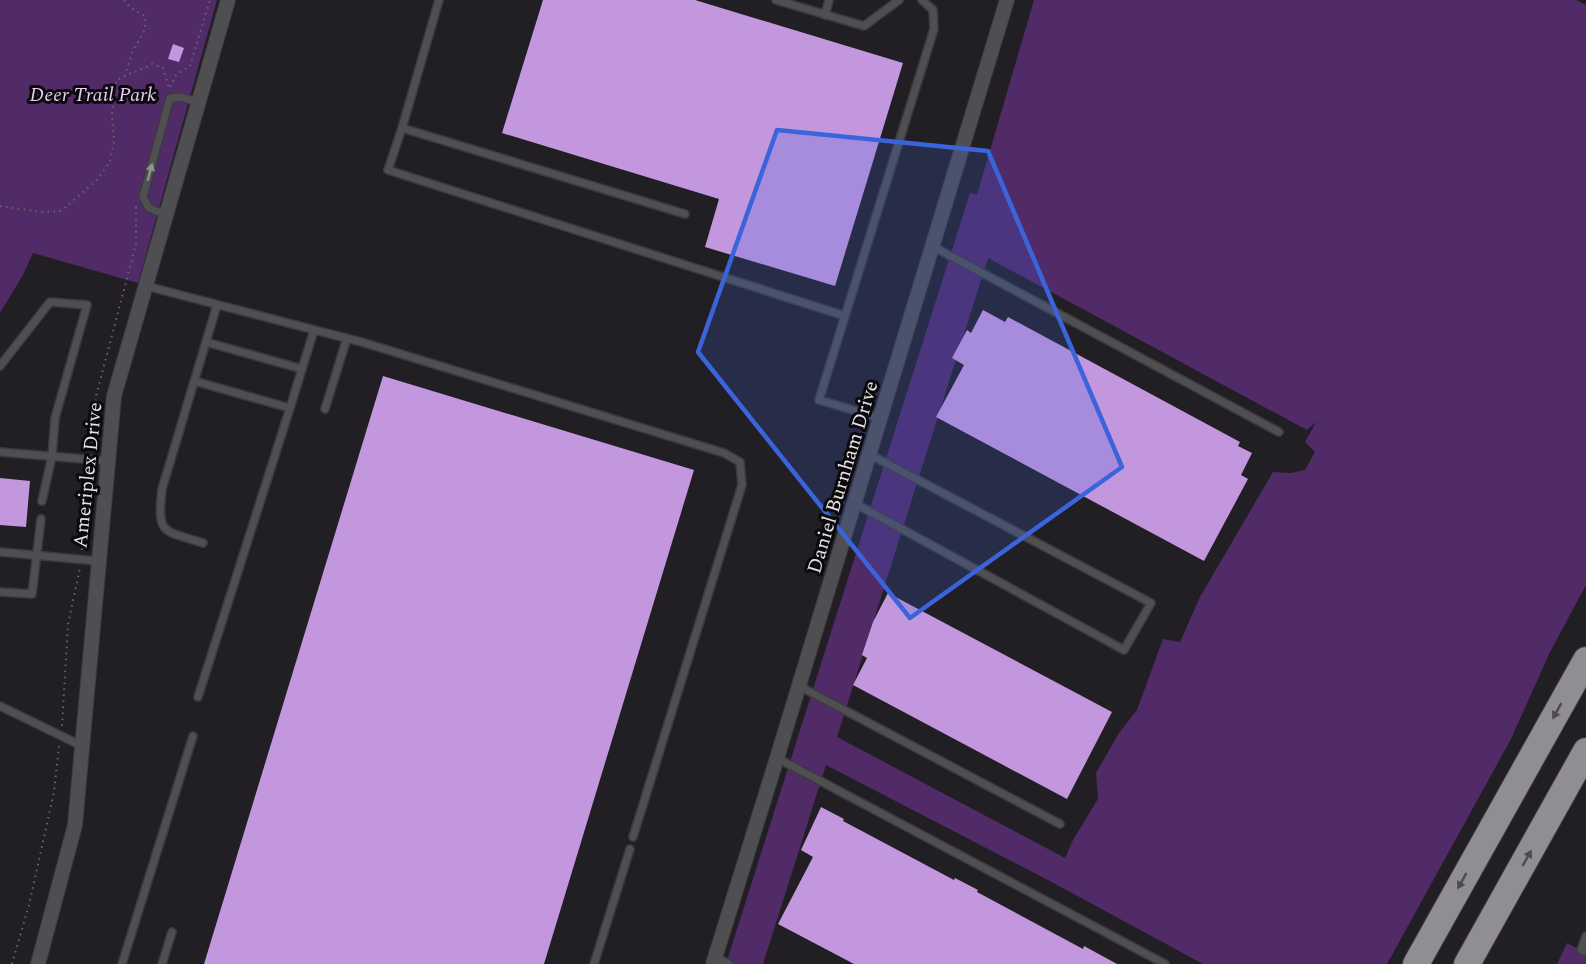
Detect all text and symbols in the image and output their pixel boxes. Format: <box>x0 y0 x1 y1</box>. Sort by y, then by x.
park label: Deer Trail Park <box>30 80 157 110</box>
one-way arrow <box>146 163 155 181</box>
street label: Daniel Burnham Drive <box>799 377 887 577</box>
street label: Ameriplex Drive <box>65 401 111 550</box>
one-way arrow <box>1552 703 1563 719</box>
one-way arrow <box>1521 850 1532 866</box>
one-way arrow <box>1457 873 1468 889</box>

